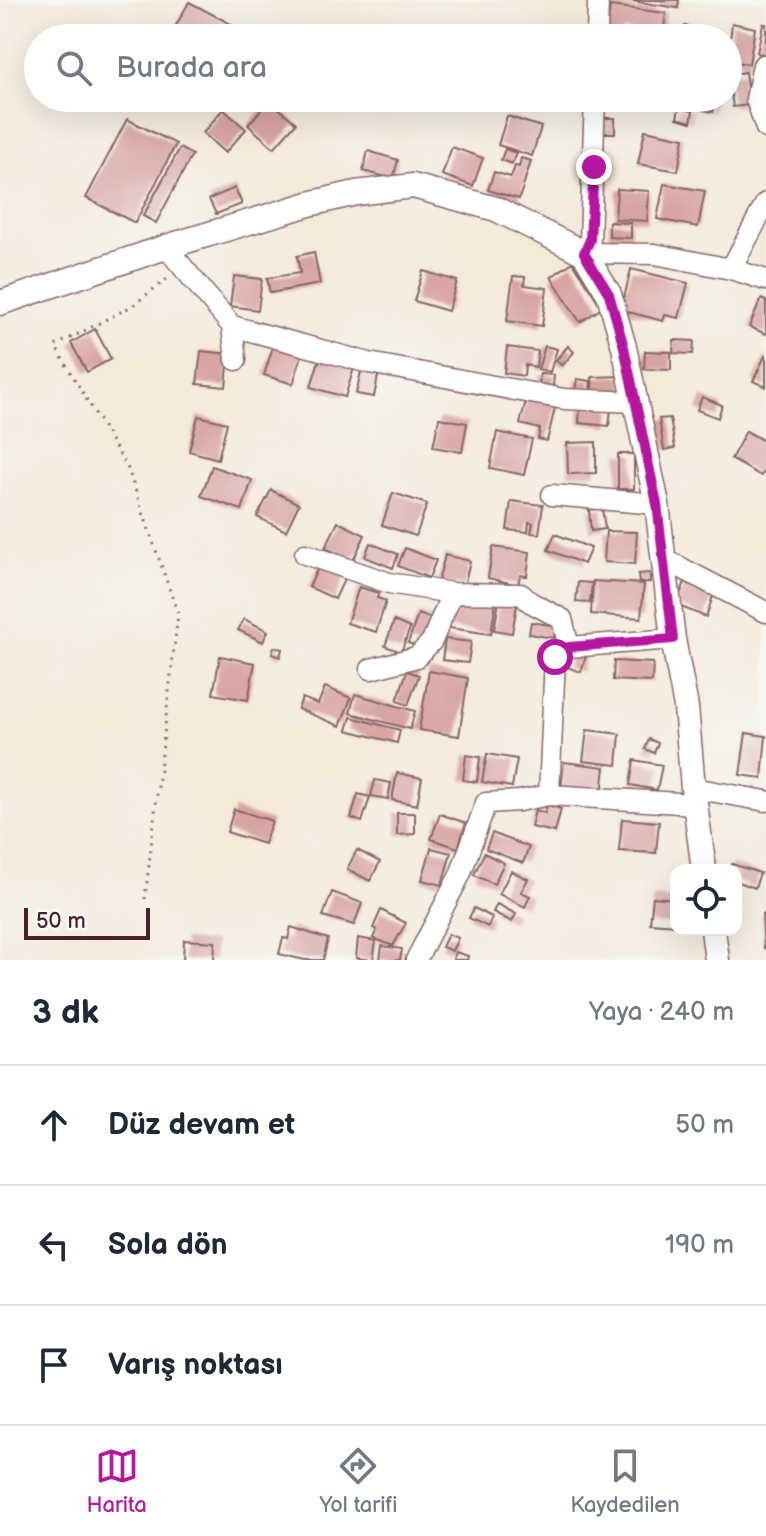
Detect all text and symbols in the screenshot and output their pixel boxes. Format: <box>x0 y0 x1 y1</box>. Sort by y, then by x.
search box <box>24 24 742 112</box>
icon: search <box>52 46 96 90</box>
text: Burada ara <box>116 50 267 86</box>
route end <box>576 149 612 185</box>
route start <box>537 639 573 675</box>
map controls <box>670 864 742 936</box>
button: locate <box>670 864 742 936</box>
scale bar <box>24 904 150 940</box>
text: 50 m <box>36 908 86 935</box>
text: 3 dk <box>32 992 99 1033</box>
text: Yaya · 240 m <box>589 997 734 1028</box>
icon: ahead <box>32 1103 76 1147</box>
text: Düz devam et <box>108 1107 295 1143</box>
text: 50 m <box>675 1110 734 1141</box>
icon: left <box>32 1223 76 1267</box>
text: Sola dön <box>108 1227 228 1263</box>
text: 190 m <box>665 1230 734 1261</box>
icon: arrive <box>32 1343 76 1387</box>
text: Varış noktası <box>108 1347 283 1383</box>
tab: Harita <box>86 1444 147 1519</box>
tab: Yol tarifi <box>319 1444 397 1519</box>
tab: Kaydedilen <box>570 1444 680 1519</box>

